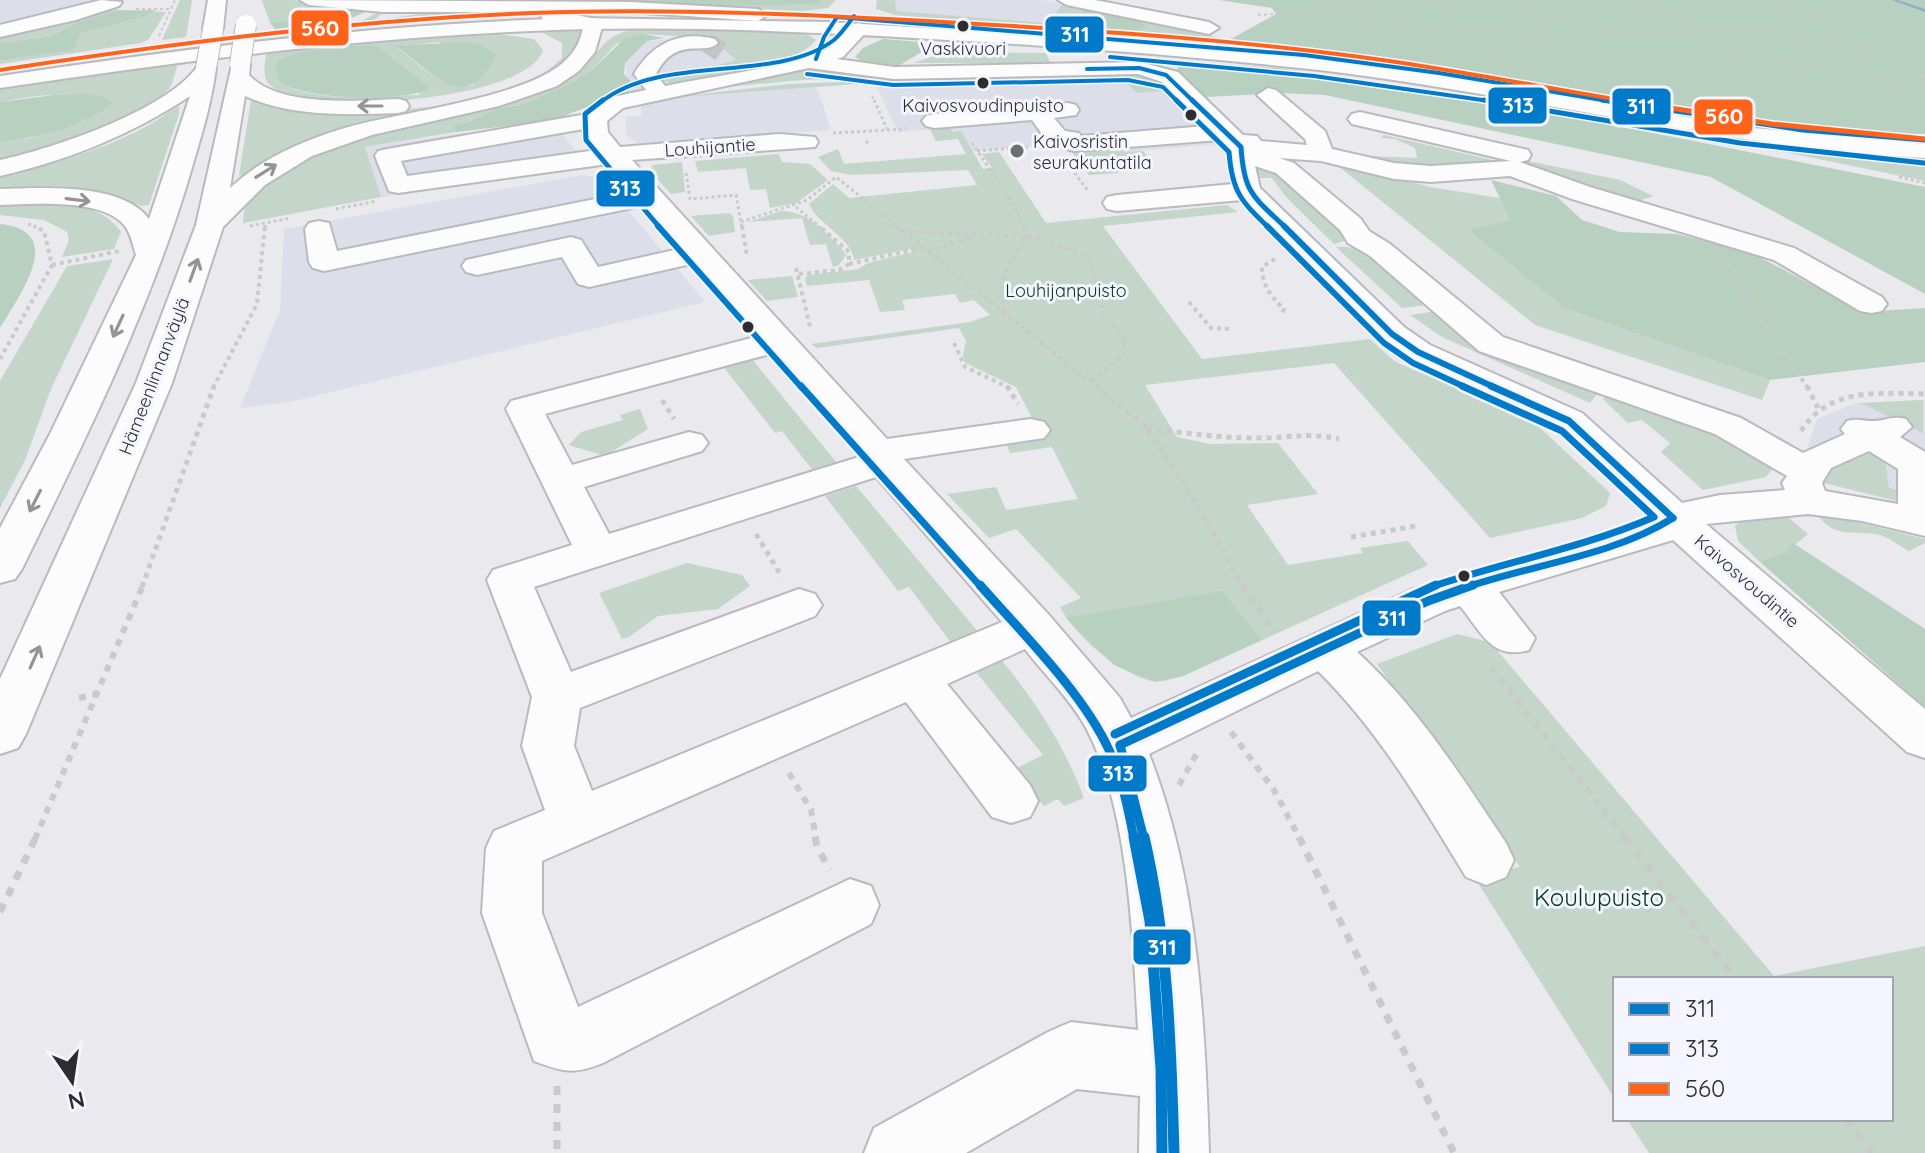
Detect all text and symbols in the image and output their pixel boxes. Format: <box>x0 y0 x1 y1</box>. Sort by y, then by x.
line badge: 560 <box>290 9 350 47</box>
text: 560 <box>301 14 339 42</box>
line badge: 311 <box>1044 15 1105 54</box>
marker: Vaskivuori <box>955 18 971 34</box>
text: 311 <box>1061 20 1089 48</box>
place label: Vaskivuori <box>920 37 1006 60</box>
marker: Kaivosvoudinpuisto <box>975 75 991 91</box>
line badge: 313 <box>1487 86 1548 125</box>
line badge: 311 <box>1611 87 1672 126</box>
text: 313 <box>1502 91 1534 119</box>
text: 311 <box>1627 92 1655 120</box>
place label: Kaivosvoudinpuisto <box>902 94 1064 117</box>
one-way arrow <box>357 98 384 114</box>
line badge: 560 <box>1693 98 1754 136</box>
text: 560 <box>1705 102 1743 130</box>
unlabelled marker <box>1183 107 1199 123</box>
place label: Kaivosristin seurakuntatila <box>1033 130 1152 174</box>
street label: Louhijantie <box>664 132 756 162</box>
marker: Kaivosristin seurakuntatila <box>1008 142 1026 160</box>
one-way arrow <box>254 163 277 179</box>
line badge: 313 <box>595 169 656 208</box>
text: 313 <box>609 174 641 202</box>
one-way arrow <box>65 193 90 208</box>
one-way arrow <box>188 258 203 283</box>
park label: Louhijanpuisto <box>1005 279 1127 302</box>
street label: Hämeenlinnanväylä <box>113 294 195 458</box>
one-way arrow <box>110 314 125 338</box>
unlabelled marker <box>740 319 756 335</box>
one-way arrow <box>26 489 42 513</box>
street label: Kaivosvoudintie <box>1690 529 1804 633</box>
unlabelled marker <box>1456 568 1472 584</box>
line badge: 311 <box>1361 599 1422 637</box>
text: 311 <box>1378 604 1406 632</box>
one-way arrow <box>28 645 43 670</box>
line badge: 313 <box>1087 754 1148 793</box>
text: 313 <box>1102 759 1134 787</box>
park label: Koulupuisto <box>1534 882 1664 912</box>
line badge: 311 <box>1132 928 1192 966</box>
text: 311 <box>1148 933 1176 961</box>
legend <box>1613 977 1893 1121</box>
text: 311 <box>1685 993 1715 1023</box>
text: 313 <box>1685 1033 1719 1063</box>
north arrow <box>32 1041 112 1121</box>
text: 560 <box>1685 1073 1725 1103</box>
text: N <box>65 1085 88 1116</box>

